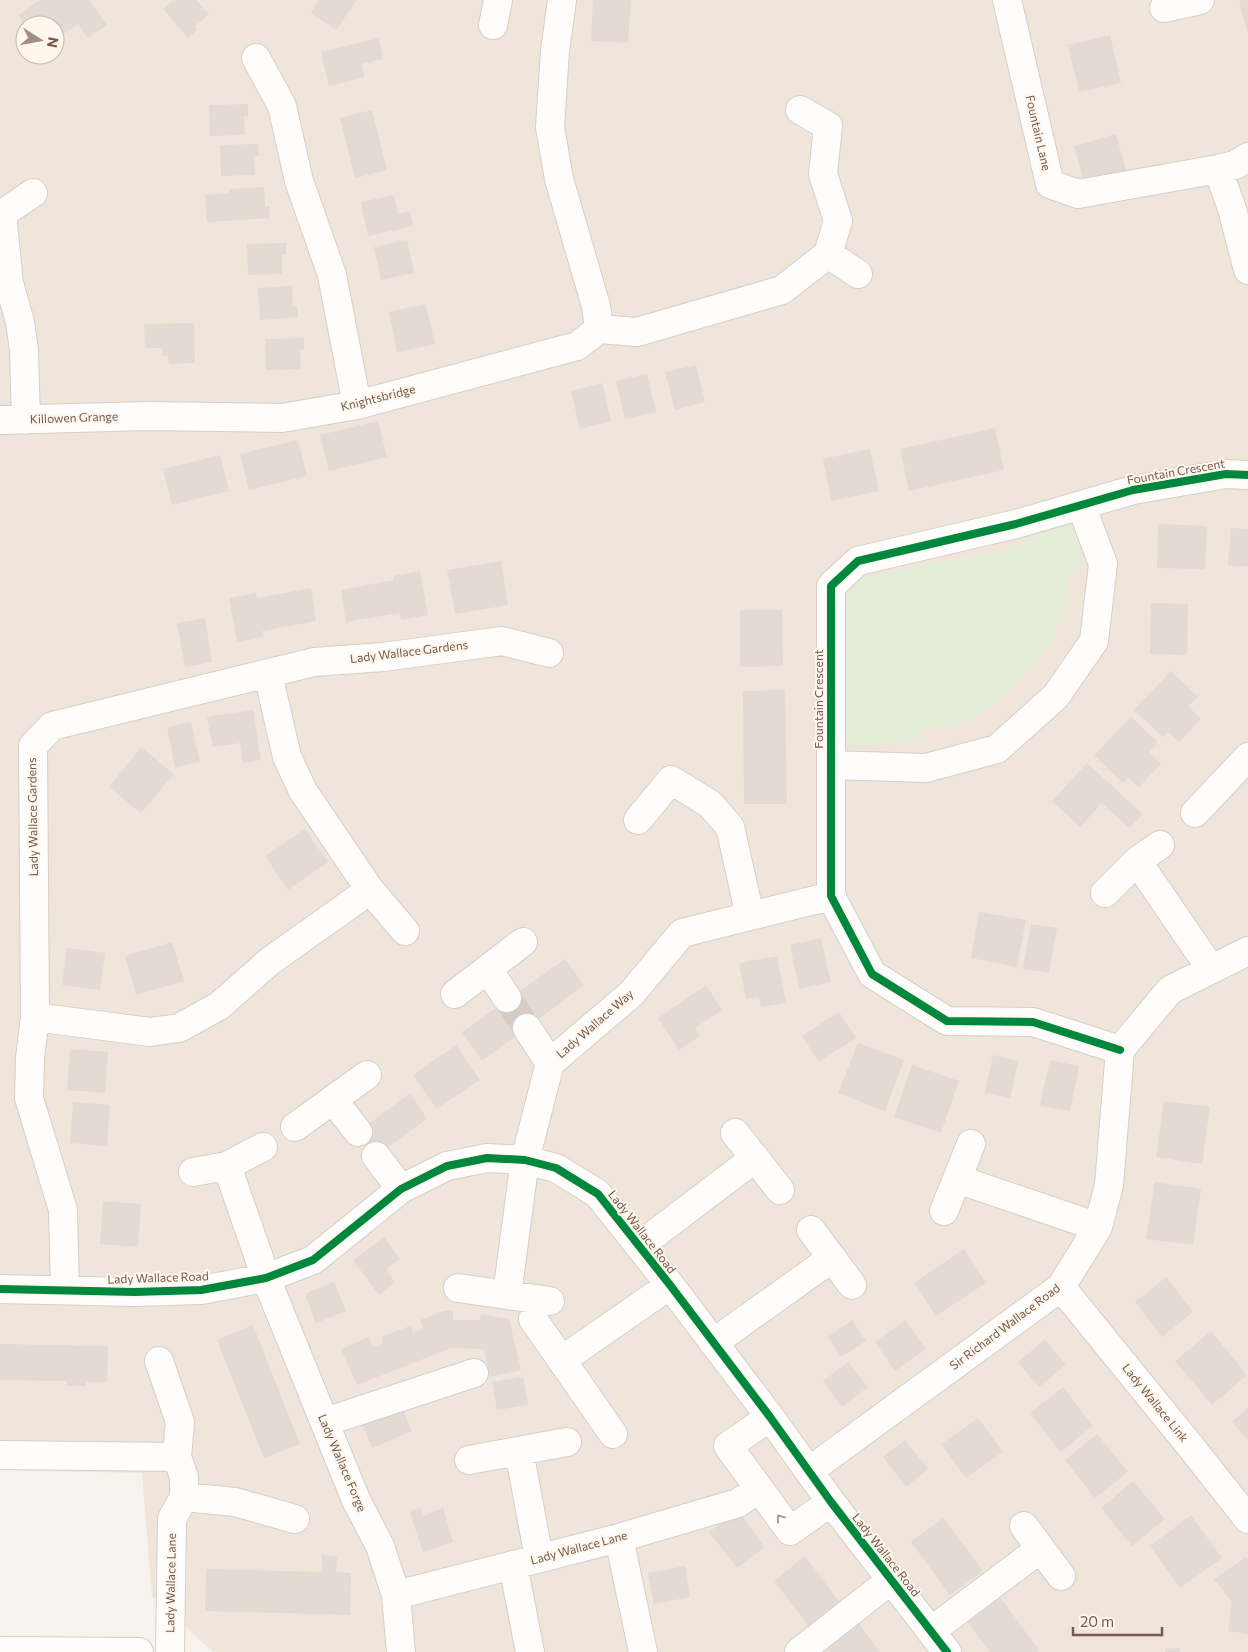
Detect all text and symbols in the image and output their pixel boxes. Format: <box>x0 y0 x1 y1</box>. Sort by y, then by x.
north arrow <box>15 15 65 65</box>
text: N <box>44 36 63 49</box>
street label: Fountain Lane <box>1023 94 1054 172</box>
street label: Knightsbridge <box>339 381 417 413</box>
street label: Killowen Grange <box>30 408 118 426</box>
street label: Fountain Crescent <box>1126 455 1226 487</box>
street label: Lady Wallace Gardens <box>349 637 469 665</box>
street label: Fountain Crescent <box>811 649 825 749</box>
street label: Lady Wallace Gardens <box>24 758 40 876</box>
street label: Lady Wallace Way <box>553 986 636 1060</box>
street label: Lady Wallace Road <box>606 1187 680 1276</box>
street label: Lady Wallace Road <box>107 1268 209 1286</box>
street label: Sir Richard Wallace Road <box>947 1280 1062 1372</box>
street label: Lady Wallace Link <box>1120 1360 1192 1445</box>
street label: Lady Wallace Forge <box>316 1412 370 1514</box>
street label: Lady Wallace Road <box>850 1510 924 1599</box>
one-way arrow <box>777 1514 786 1524</box>
street label: Lady Wallace Lane <box>529 1527 629 1567</box>
street label: Lady Wallace Lane <box>162 1533 178 1633</box>
scale bar <box>1073 1604 1162 1636</box>
text: 20 m <box>1080 1612 1114 1630</box>

